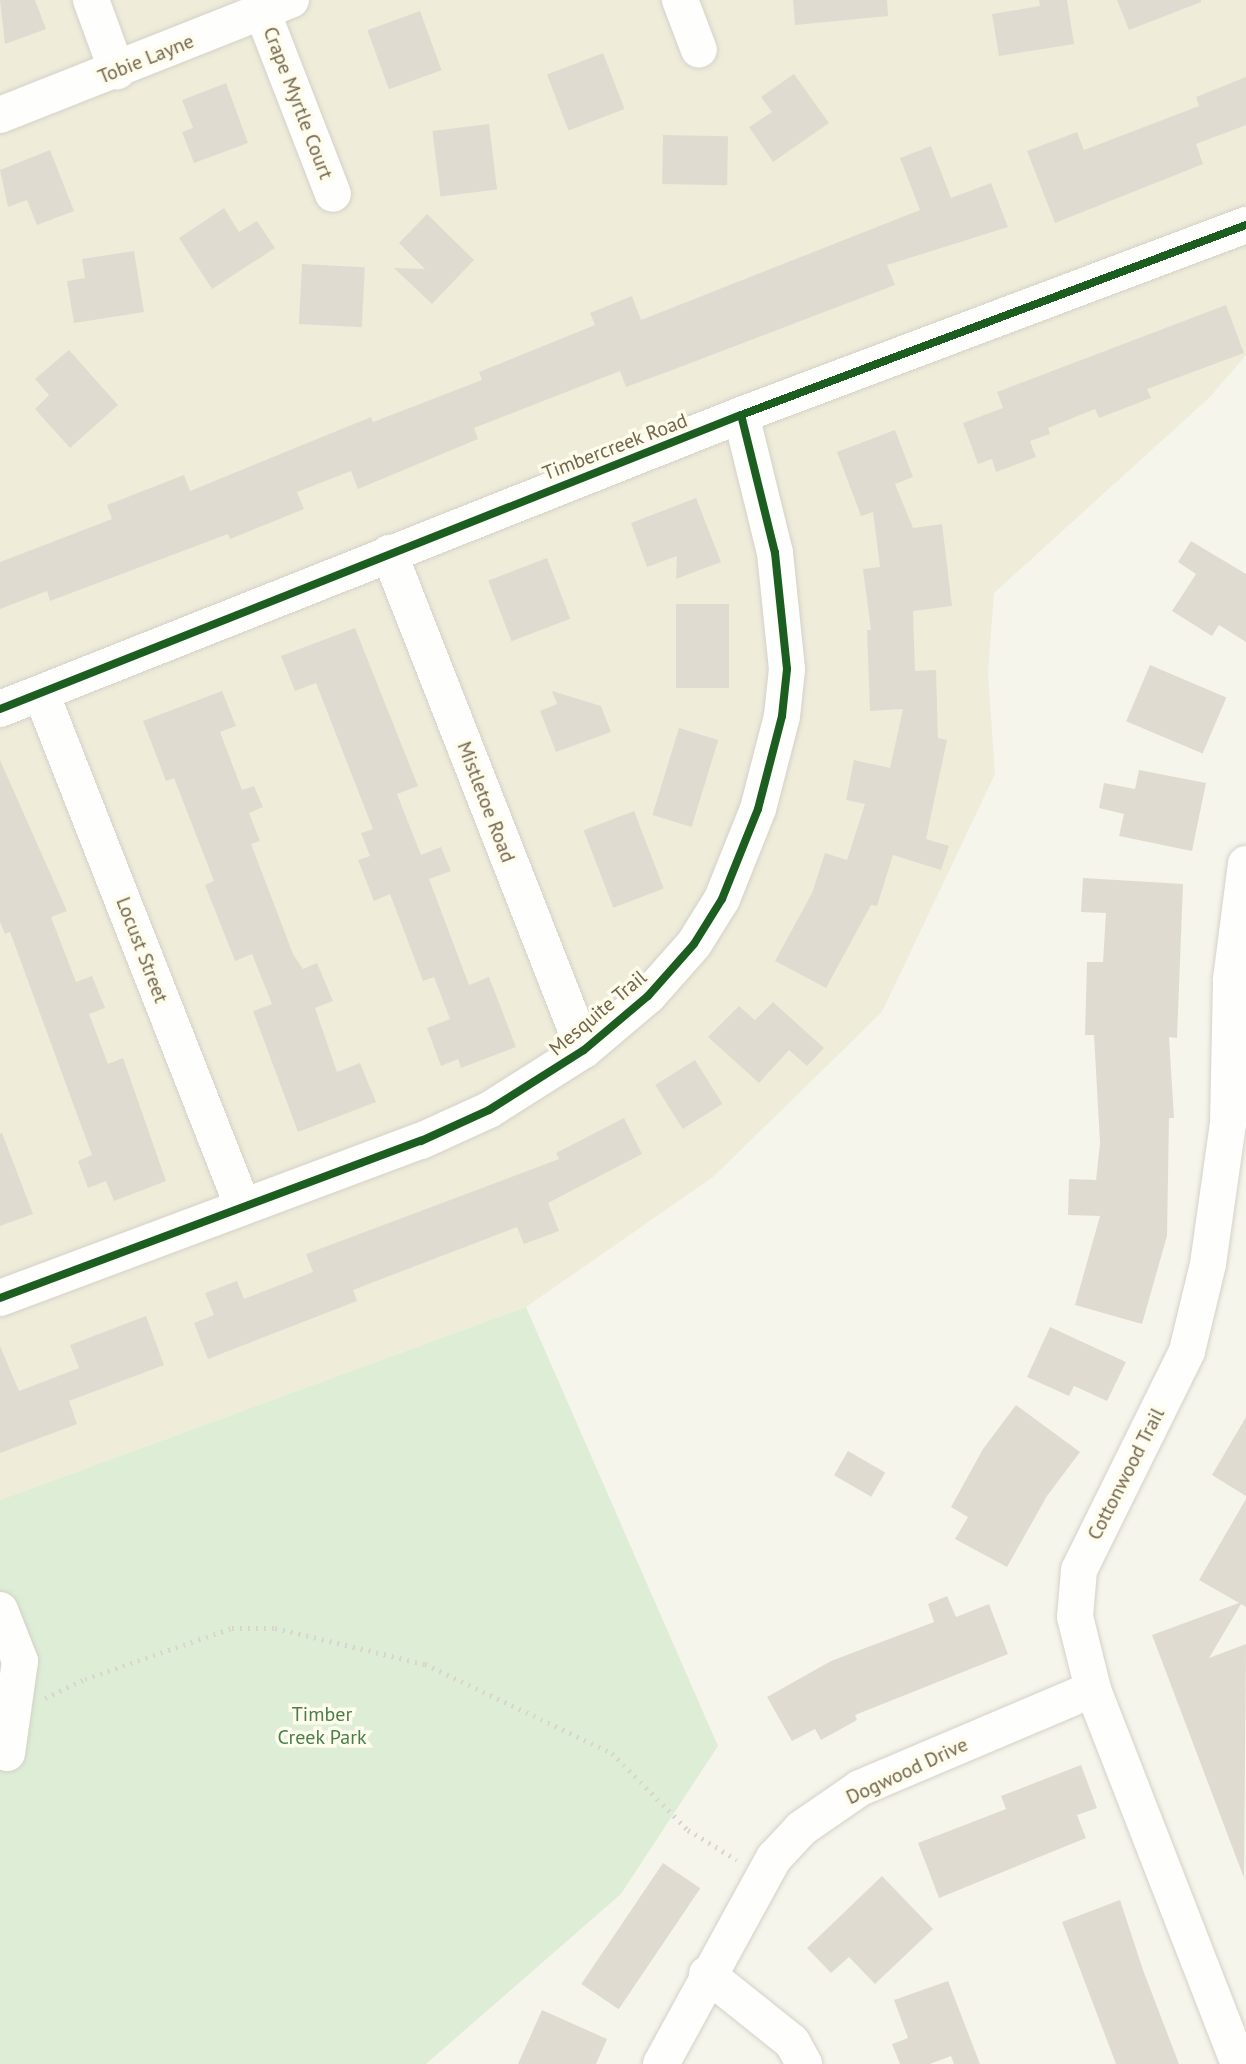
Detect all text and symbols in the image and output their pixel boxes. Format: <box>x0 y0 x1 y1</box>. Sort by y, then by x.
street label: Crape Myrtle Court <box>258 23 338 183</box>
street label: Tobie Layne <box>95 29 197 89</box>
street label: Timbercreek Road <box>539 408 691 486</box>
street label: Mistletoe Road <box>452 738 520 866</box>
street label: Locust Street <box>111 894 173 1006</box>
street label: Mesquite Trail <box>544 965 652 1061</box>
street label: Cottonwood Trail <box>1082 1404 1170 1544</box>
park label: Timber Creek Park <box>277 1702 367 1749</box>
street label: Dogwood Drive <box>842 1732 972 1810</box>

